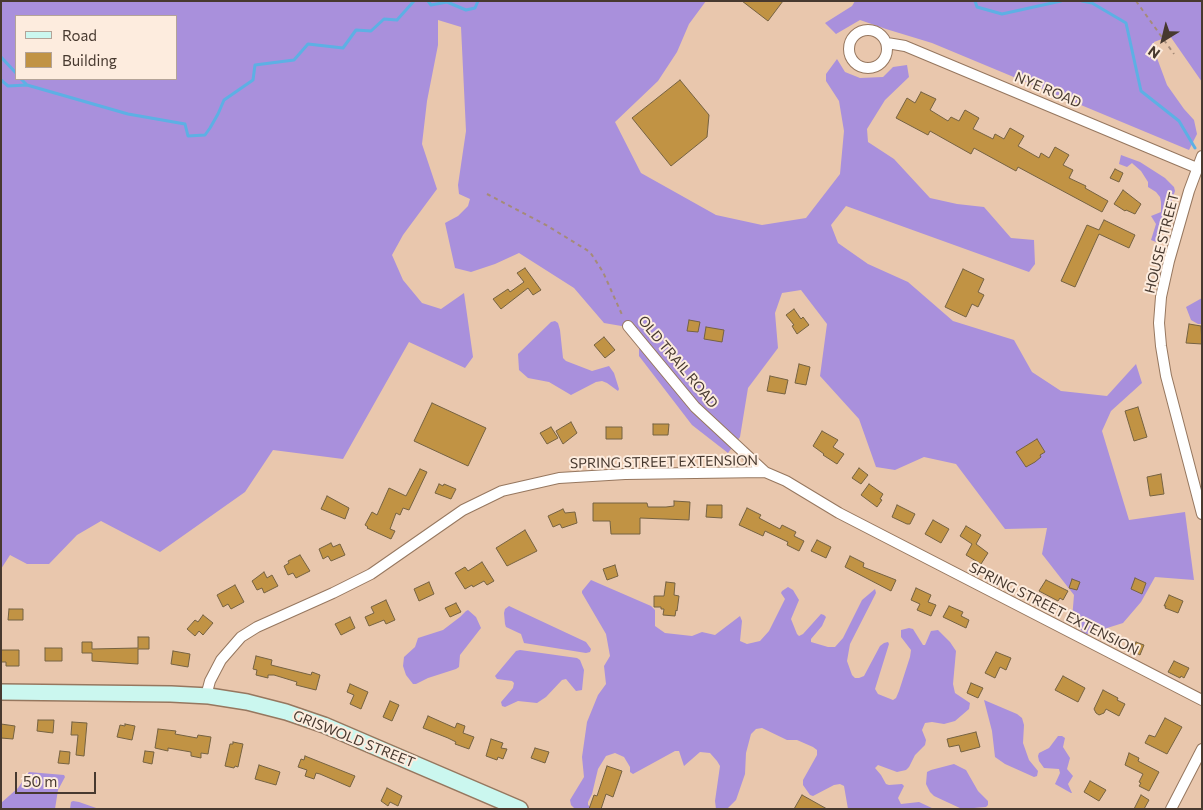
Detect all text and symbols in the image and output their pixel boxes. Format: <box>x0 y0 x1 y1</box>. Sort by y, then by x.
legend <box>15 15 178 80</box>
north arrow <box>1138 15 1188 65</box>
text: Road <box>62 26 97 44</box>
text: N <box>1145 43 1163 63</box>
text: Building <box>62 51 117 69</box>
street label: NYE ROAD <box>1012 68 1084 112</box>
street label: HOUSE STREET <box>1141 191 1183 295</box>
street label: OLD TRAIL ROAD <box>635 312 721 412</box>
street label: SPRING STREET EXTENSION <box>570 452 758 472</box>
street label: SPRING STREET EXTENSION <box>966 559 1142 659</box>
street label: GRISWOLD STREET <box>291 707 417 771</box>
scale bar <box>18 762 99 794</box>
text: 50 m <box>23 772 57 790</box>

